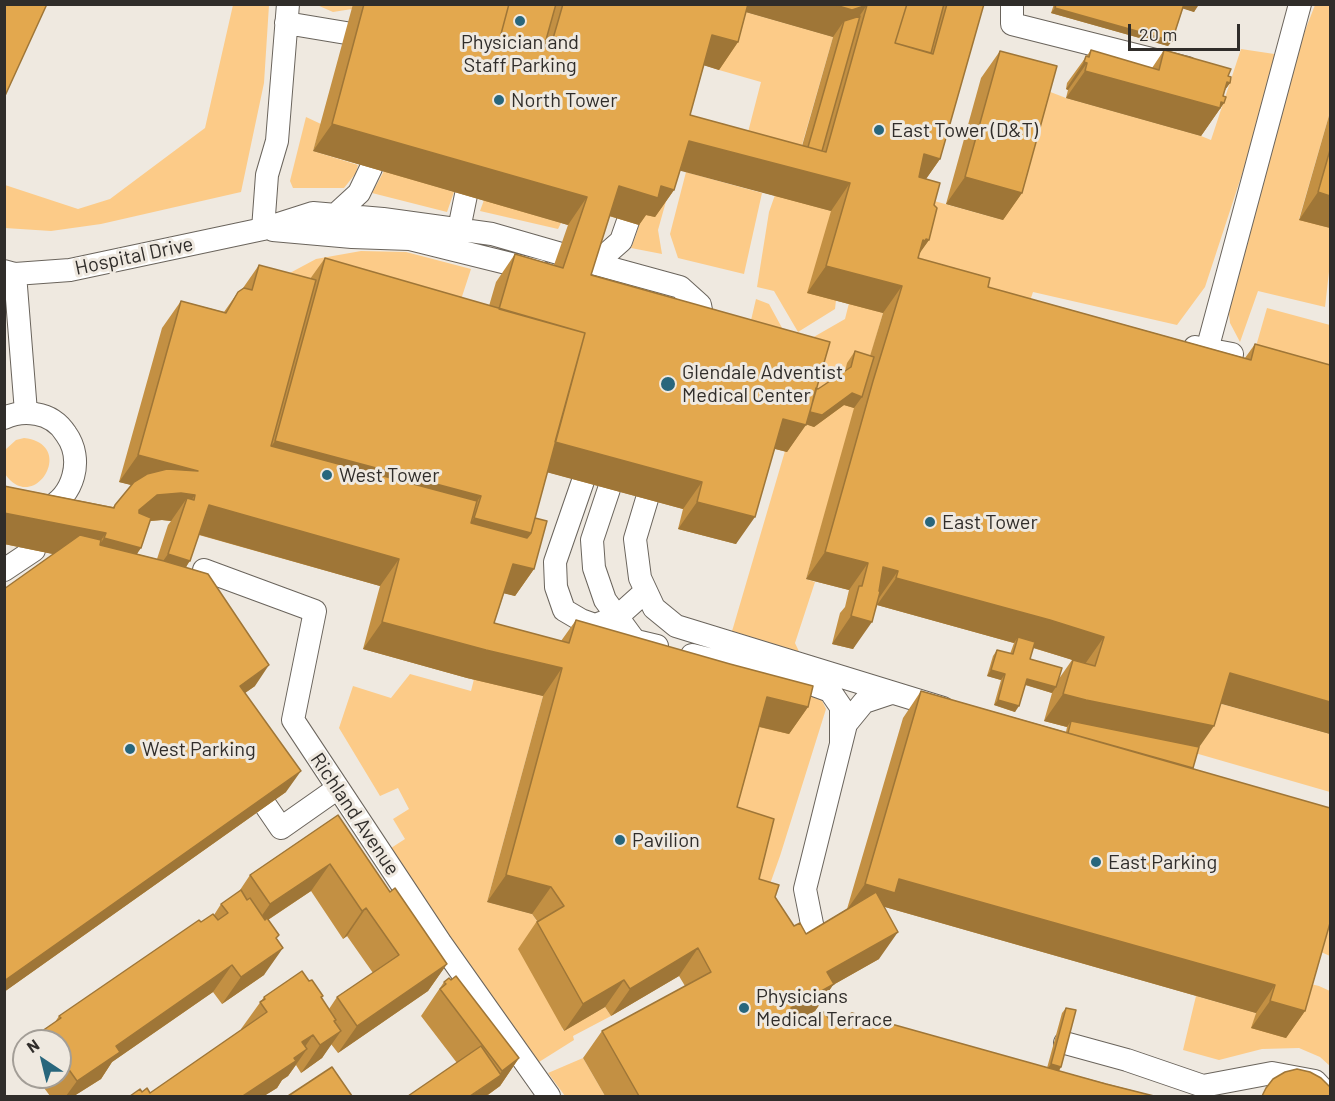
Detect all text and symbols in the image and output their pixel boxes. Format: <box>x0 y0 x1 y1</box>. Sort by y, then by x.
scale bar <box>1131 12 1244 50</box>
marker: Physician and Staff Parking <box>513 14 527 28</box>
text: 20 m <box>1139 23 1177 45</box>
place label: Physician and Staff Parking <box>461 30 579 77</box>
place label: North Tower <box>511 88 618 112</box>
marker: North Tower <box>492 93 506 107</box>
place label: East Tower (D&T) <box>891 118 1038 142</box>
marker: East Tower (D&T) <box>872 123 886 137</box>
street label: Hospital Drive <box>73 232 195 280</box>
place label: Glendale Adventist Medical Center <box>682 360 843 407</box>
marker: Glendale Adventist Medical Center <box>659 375 677 393</box>
place label: West Tower <box>339 463 439 487</box>
marker: West Tower <box>320 468 334 482</box>
place label: East Tower <box>942 510 1038 534</box>
marker: East Tower <box>923 515 937 529</box>
place label: West Parking <box>142 737 256 761</box>
marker: West Parking <box>123 742 137 756</box>
street label: Richland Avenue <box>305 748 405 880</box>
place label: Pavilion <box>632 828 700 852</box>
marker: Pavilion <box>613 833 627 847</box>
place label: East Parking <box>1108 850 1217 874</box>
marker: East Parking <box>1089 855 1103 869</box>
place label: Physicians Medical Terrace <box>756 984 893 1031</box>
marker: Physicians Medical Terrace <box>737 1001 751 1015</box>
north arrow <box>12 1029 72 1089</box>
text: N <box>23 1035 42 1056</box>

